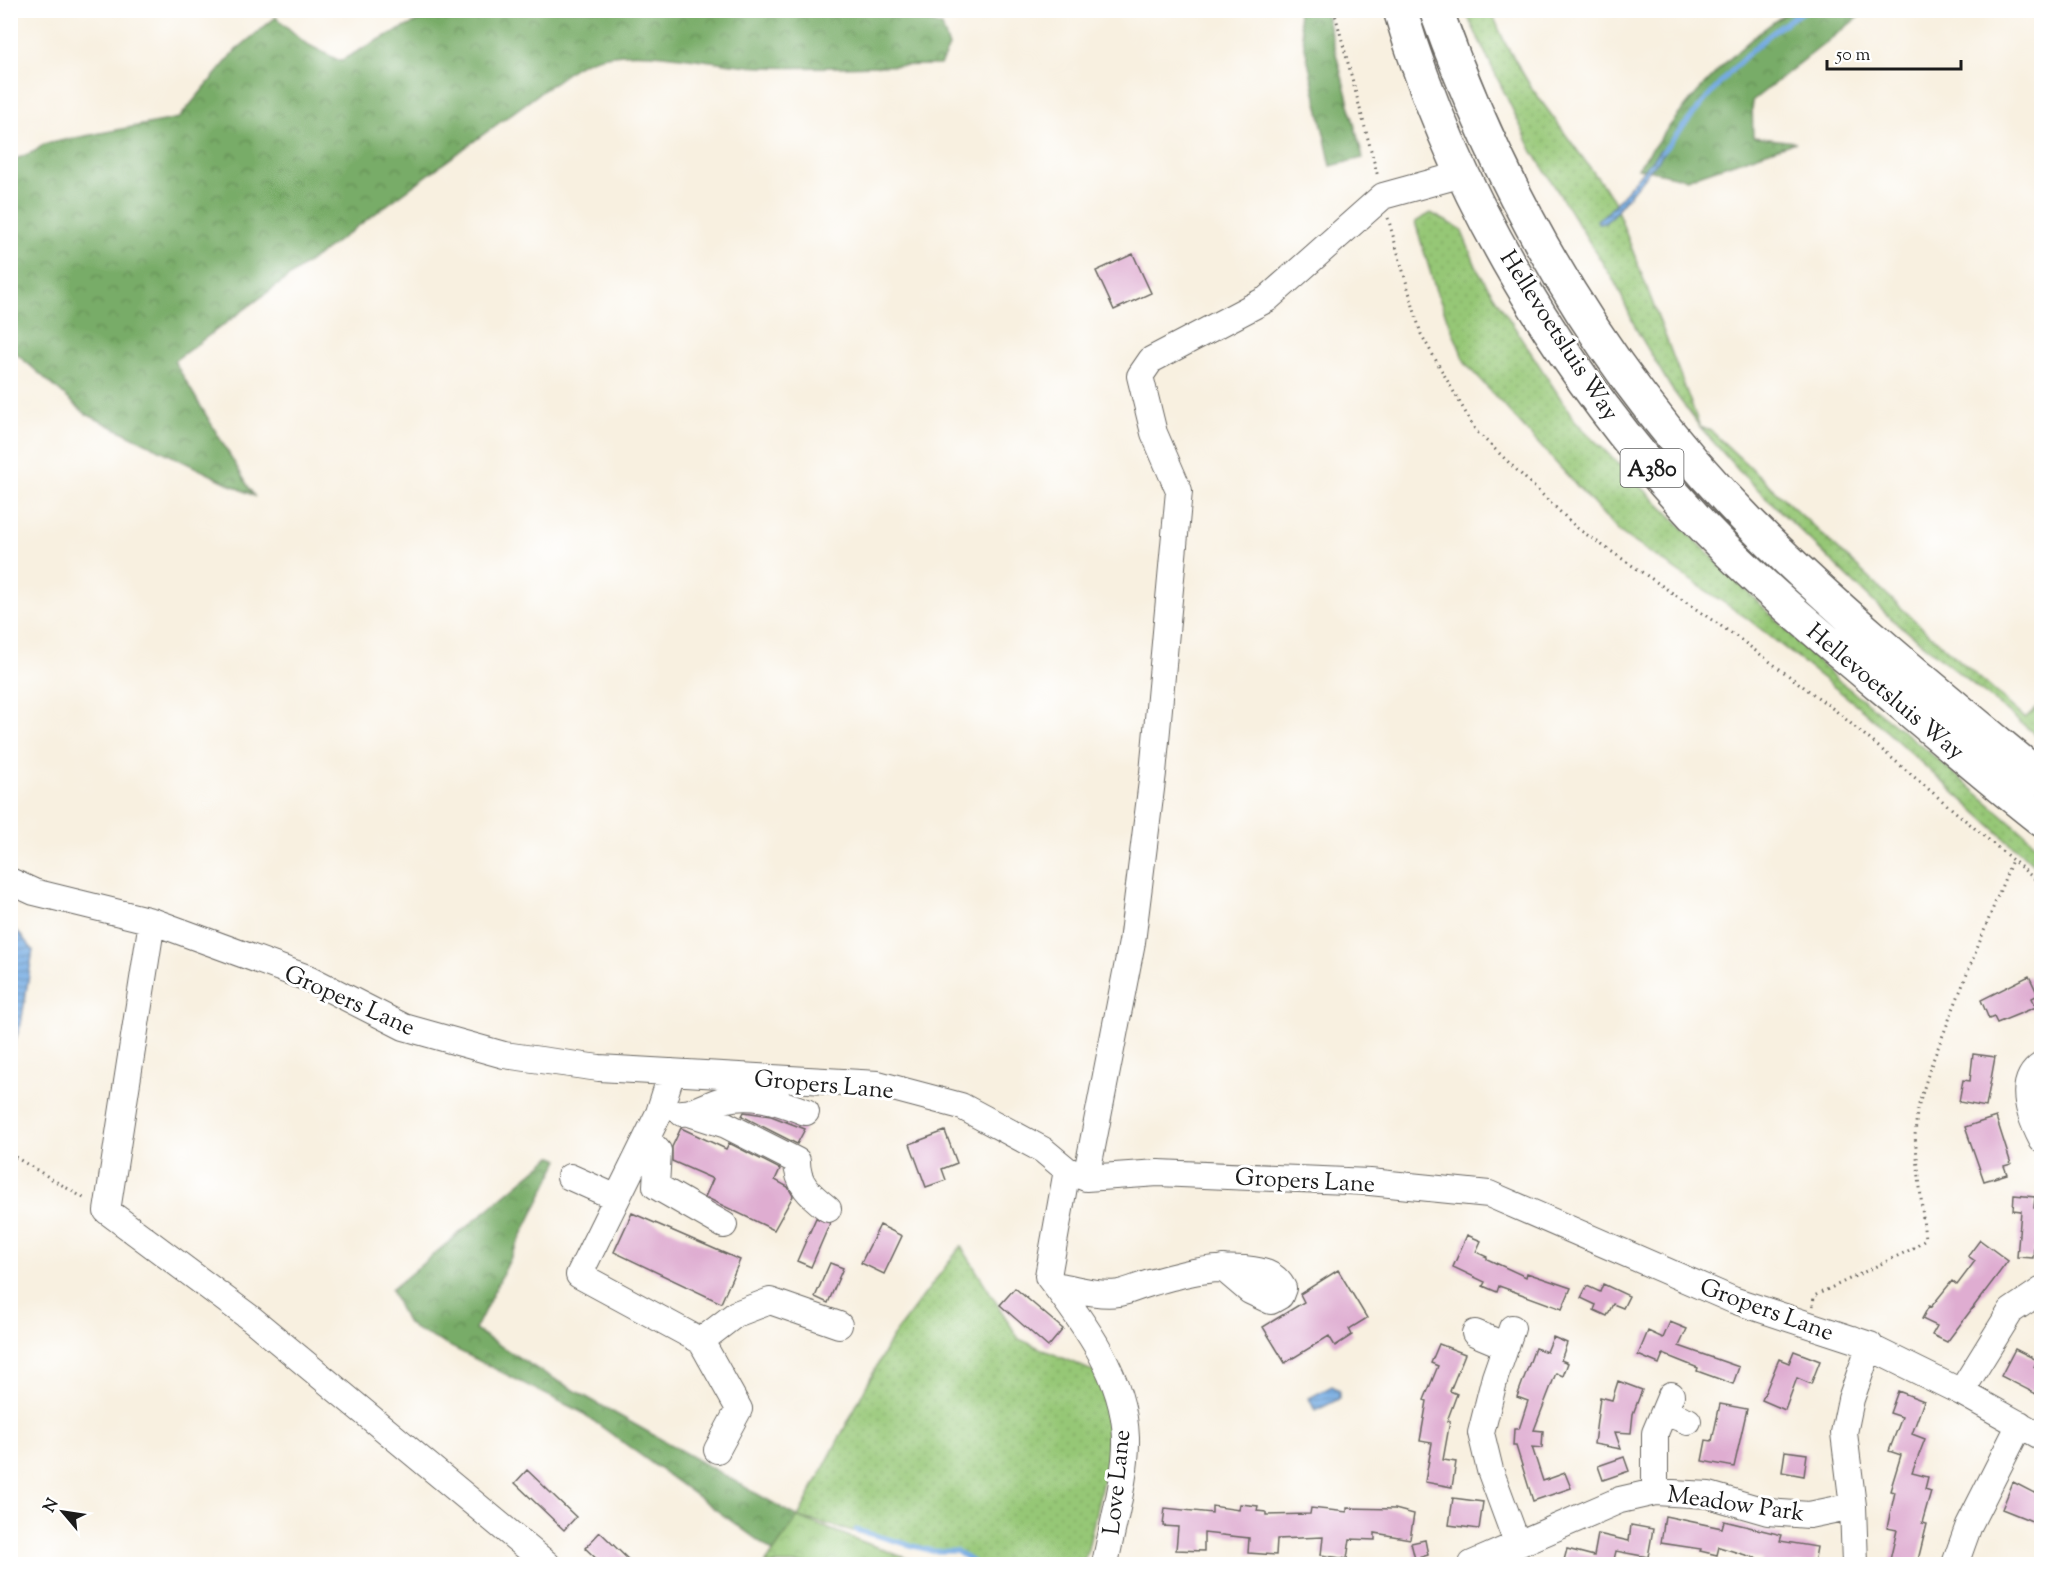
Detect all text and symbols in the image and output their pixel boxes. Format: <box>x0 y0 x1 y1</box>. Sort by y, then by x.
scale bar <box>1827 33 1960 71</box>
text: 50 m <box>1835 43 1871 69</box>
street label: Hellevoetsluis Way <box>1490 244 1626 428</box>
road number: A380 <box>1620 449 1684 487</box>
street label: Hellevoetsluis Way <box>1798 616 1971 769</box>
street label: Gropers Lane <box>278 958 420 1046</box>
street label: Gropers Lane <box>752 1063 895 1109</box>
street label: Gropers Lane <box>1234 1161 1376 1203</box>
street label: Gropers Lane <box>1695 1271 1838 1351</box>
street label: Love Lane <box>1096 1428 1140 1537</box>
street label: Meadow Park <box>1665 1479 1807 1531</box>
north arrow <box>33 1482 93 1542</box>
text: N <box>39 1495 65 1517</box>

